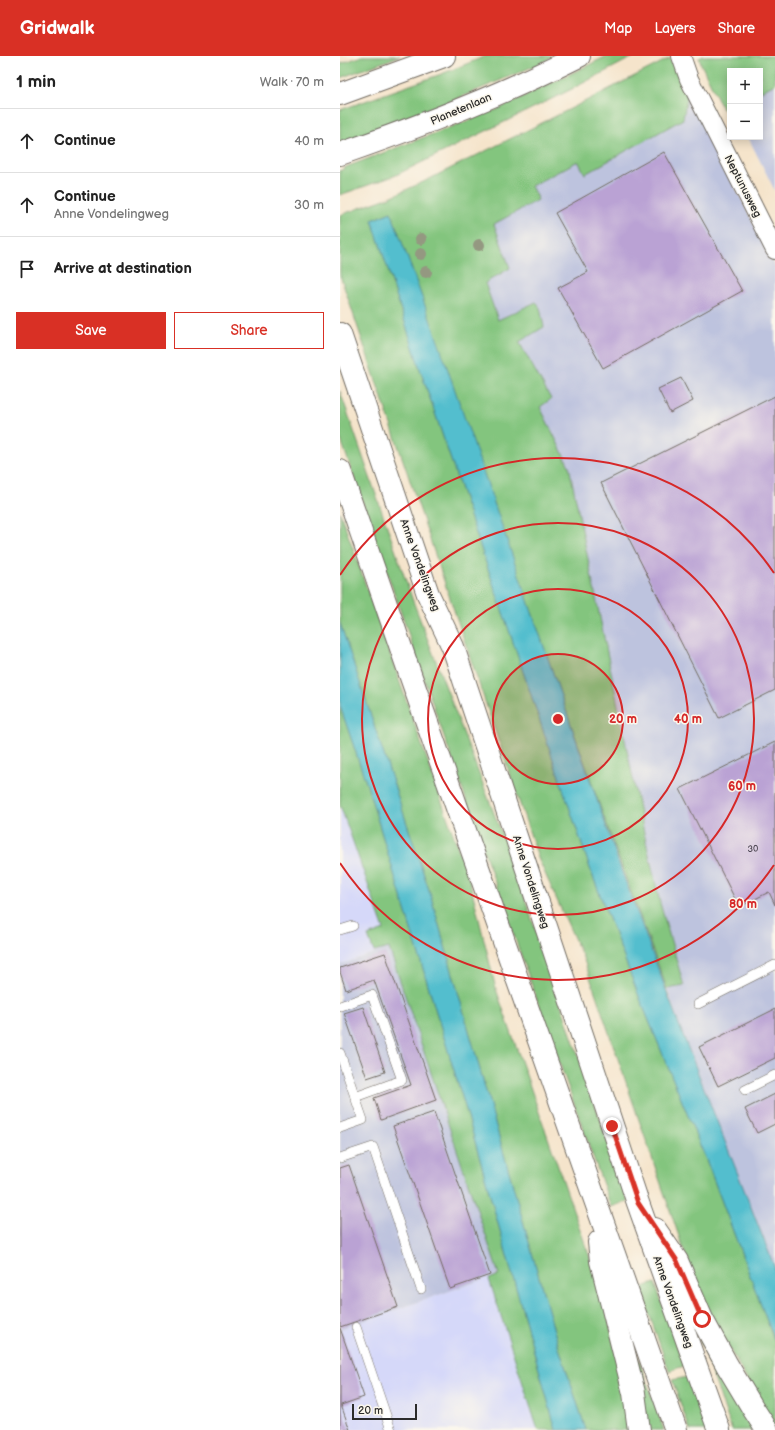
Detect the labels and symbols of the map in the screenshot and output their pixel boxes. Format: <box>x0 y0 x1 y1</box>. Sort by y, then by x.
street label: Planetenlaan <box>429 90 493 128</box>
street label: Neptunusweg <box>722 153 764 219</box>
street label: Anne Vondelingweg <box>397 517 443 613</box>
centre of rings <box>551 712 565 726</box>
text: 20 m <box>609 712 637 727</box>
text: 40 m <box>674 712 702 727</box>
text: 60 m <box>728 779 756 794</box>
street label: Anne Vondelingweg <box>510 834 552 930</box>
house number: 30 <box>748 844 758 855</box>
text: 80 m <box>729 897 757 912</box>
route end <box>603 1117 621 1135</box>
street label: Anne Vondelingweg <box>650 1254 696 1350</box>
route start <box>693 1310 711 1328</box>
scale bar <box>352 1402 417 1421</box>

